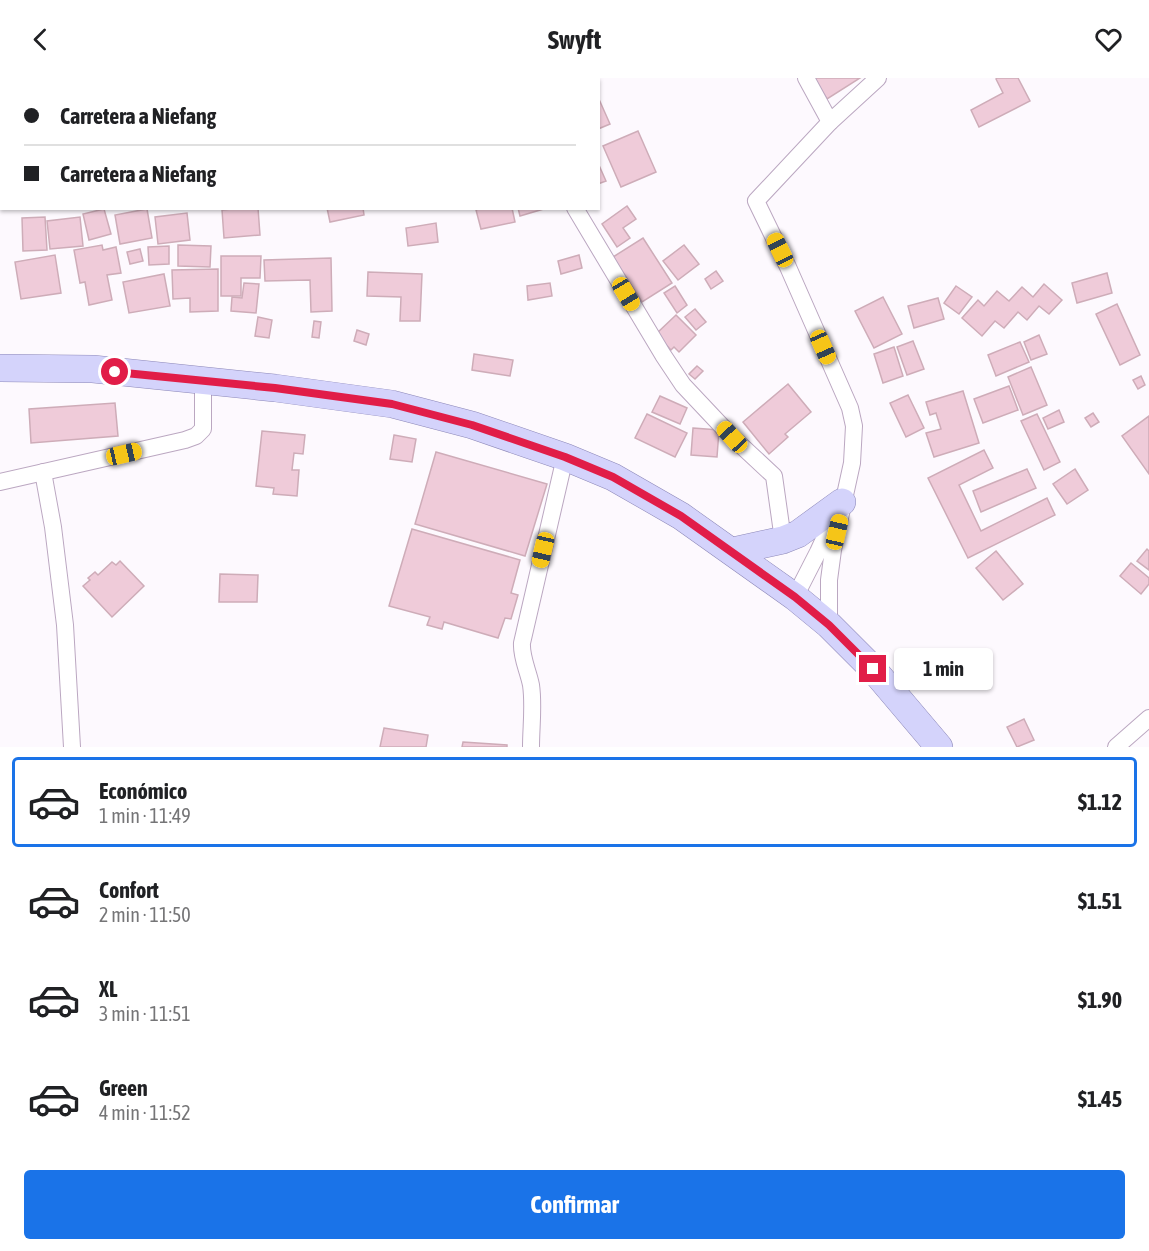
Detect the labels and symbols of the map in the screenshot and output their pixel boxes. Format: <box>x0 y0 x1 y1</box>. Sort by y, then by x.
car <box>764 230 796 270</box>
car <box>609 274 643 314</box>
car <box>807 327 839 367</box>
route start <box>101 358 128 385</box>
car <box>713 418 751 456</box>
car <box>104 441 144 467</box>
car <box>824 512 850 552</box>
car <box>530 530 556 570</box>
callout: 1 min <box>894 648 993 690</box>
route end <box>859 655 886 682</box>

